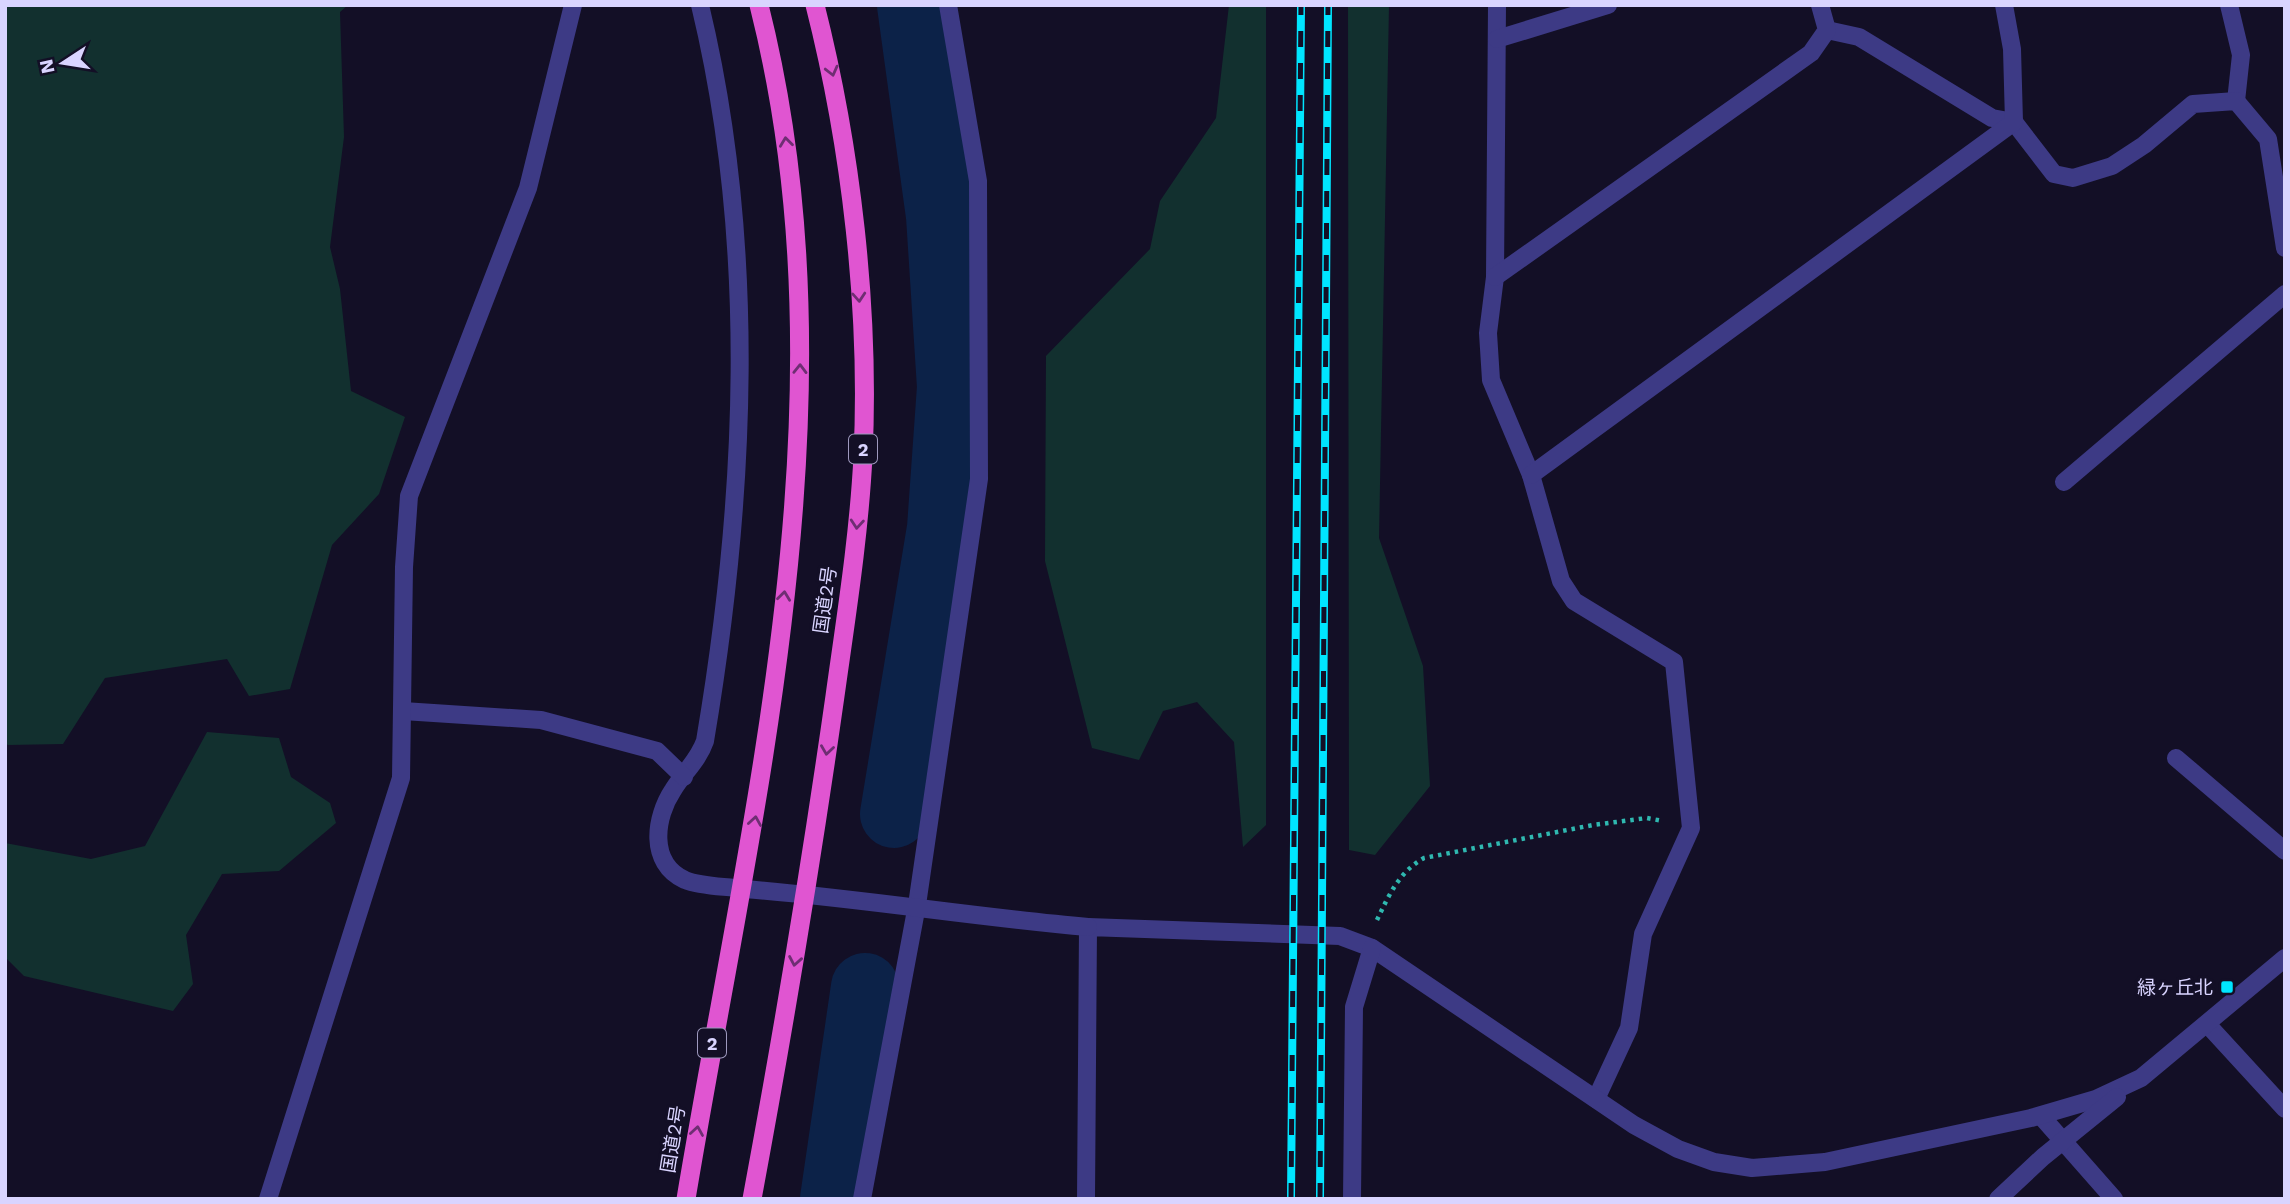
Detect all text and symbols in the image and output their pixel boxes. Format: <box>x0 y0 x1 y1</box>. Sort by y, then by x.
north arrow <box>28 28 98 98</box>
text: N <box>34 57 60 76</box>
one-way arrow <box>824 65 838 77</box>
one-way arrow <box>778 136 793 148</box>
one-way arrow <box>851 292 866 303</box>
one-way arrow <box>793 363 808 374</box>
road number: 2 <box>849 434 877 463</box>
one-way arrow <box>850 519 865 530</box>
street label: 国道2号 <box>809 565 841 635</box>
one-way arrow <box>776 590 791 601</box>
one-way arrow <box>820 744 835 756</box>
one-way arrow <box>747 815 762 827</box>
one-way arrow <box>789 955 804 967</box>
place label: 緑ヶ丘北 <box>2137 976 2213 999</box>
marker: 緑ヶ丘北 <box>2219 979 2235 995</box>
road number: 2 <box>698 1028 726 1058</box>
street label: 国道2号 <box>656 1104 690 1174</box>
one-way arrow <box>689 1126 704 1137</box>

